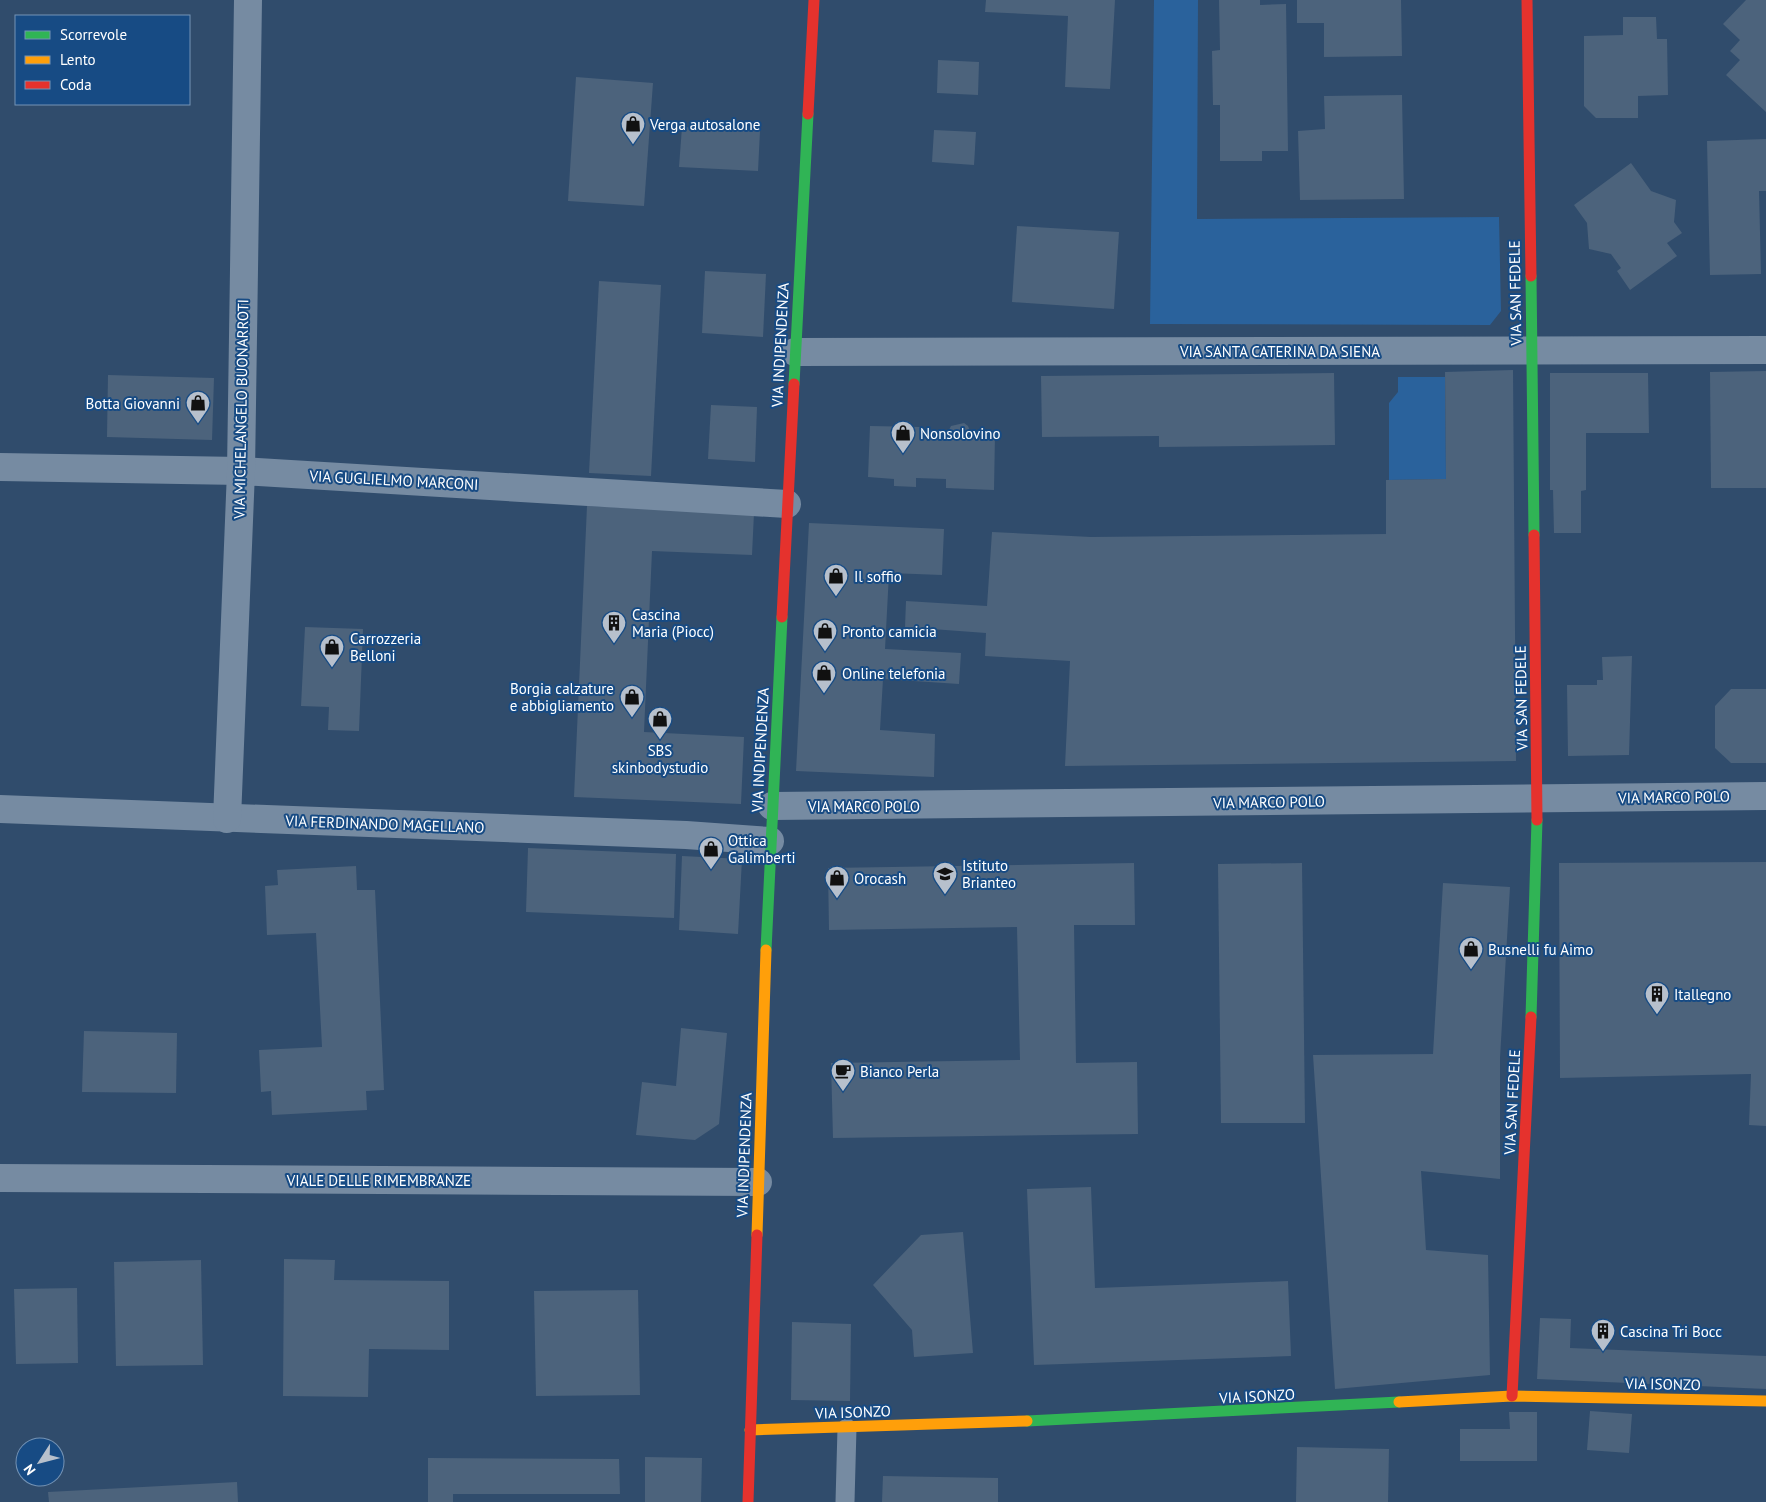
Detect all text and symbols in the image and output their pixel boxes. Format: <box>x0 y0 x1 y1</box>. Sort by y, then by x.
legend <box>15 15 190 105</box>
text: Scorrevole <box>60 25 127 44</box>
text: Lento <box>60 50 96 69</box>
text: Coda <box>60 75 92 94</box>
shop icon: Verga autosalone <box>620 111 646 145</box>
place label: Verga autosalone <box>649 115 760 134</box>
street label: VIA SAN FEDELE <box>1505 240 1525 347</box>
street label: VIA INDIPENDENZA <box>767 282 793 409</box>
street label: VIA MICHELANGELO BUONARROTI <box>230 299 252 520</box>
street label: VIA SANTA CATERINA DA SIENA <box>1179 342 1380 361</box>
shop icon: Botta Giovanni <box>185 390 211 424</box>
place label: Botta Giovanni <box>85 394 180 413</box>
shop icon: Nonsolovino <box>890 420 916 454</box>
place label: Nonsolovino <box>920 424 1000 443</box>
street label: VIA GUGLIELMO MARCONI <box>308 466 479 494</box>
shop icon: Il soffio <box>823 563 849 597</box>
place label: Il soffio <box>854 567 902 586</box>
place label: Cascina Maria (Piocc) <box>632 605 714 641</box>
building icon: Cascina Maria (Piocc) <box>601 610 627 644</box>
shop icon: Pronto camicia <box>812 618 838 652</box>
place label: Pronto camicia <box>842 622 937 641</box>
place label: Carrozzeria Belloni <box>350 629 421 665</box>
shop icon: Carrozzeria Belloni <box>319 634 345 668</box>
street label: VIA SAN FEDELE <box>1511 645 1531 752</box>
shop icon: Online telefonia <box>811 660 837 694</box>
place label: Online telefonia <box>842 664 946 683</box>
place label: Borgia calzature e abbigliamento <box>510 679 614 715</box>
shop icon: Borgia calzature e abbigliamento <box>619 684 645 718</box>
street label: VIA INDIPENDENZA <box>747 687 773 814</box>
shop icon: SBS skinbodystudio <box>647 706 673 740</box>
place label: SBS skinbodystudio <box>612 741 708 777</box>
street label: VIA MARCO POLO <box>1617 787 1730 807</box>
street label: VIA MARCO POLO <box>1212 792 1325 812</box>
street label: VIA MARCO POLO <box>807 797 920 816</box>
street label: VIA FERDINANDO MAGELLANO <box>284 811 485 837</box>
place label: Ottica Galimberti <box>728 831 796 867</box>
shop icon: Ottica Galimberti <box>698 836 724 870</box>
place label: Istituto Brianteo <box>962 856 1016 892</box>
school or university icon: Istituto Brianteo <box>932 861 958 895</box>
shop icon: Orocash <box>824 865 850 899</box>
place label: Orocash <box>854 869 906 888</box>
shop icon: Busnelli fu Aimo <box>1458 936 1484 970</box>
place label: Busnelli fu Aimo <box>1488 940 1593 959</box>
building icon: Itallegno <box>1644 981 1670 1015</box>
place label: Itallegno <box>1674 985 1731 1004</box>
street label: VIA SAN FEDELE <box>1500 1049 1524 1156</box>
cafe icon: Bianco Perla <box>830 1058 856 1092</box>
place label: Bianco Perla <box>860 1062 939 1081</box>
street label: VIA INDIPENDENZA <box>732 1092 756 1219</box>
street label: VIALE DELLE RIMEMBRANZE <box>286 1171 471 1190</box>
building icon: Cascina Tri Bocc <box>1590 1318 1616 1352</box>
place label: Cascina Tri Bocc <box>1620 1322 1722 1341</box>
street label: VIA ISONZO <box>1624 1374 1701 1394</box>
street label: VIA ISONZO <box>1218 1385 1295 1408</box>
street label: VIA ISONZO <box>814 1401 891 1423</box>
north arrow <box>15 1437 65 1487</box>
text: N <box>19 1461 39 1479</box>

